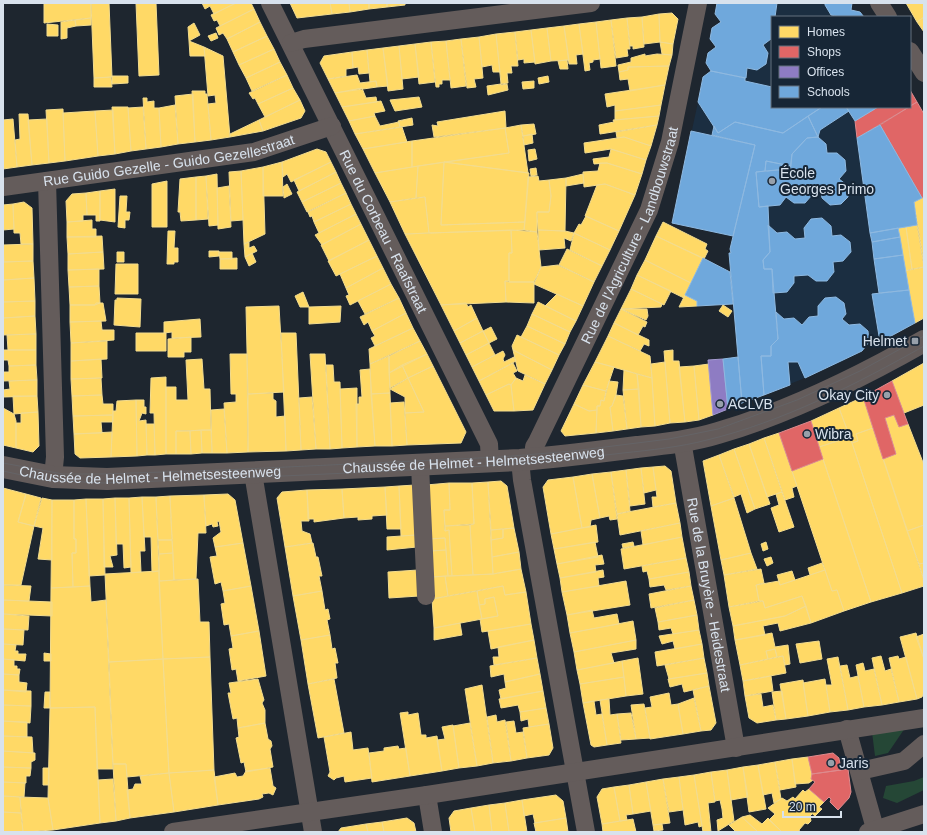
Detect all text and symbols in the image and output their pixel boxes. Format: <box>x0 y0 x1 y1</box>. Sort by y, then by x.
legend <box>771 16 911 108</box>
text: Homes <box>807 25 845 39</box>
text: Shops <box>807 45 841 59</box>
text: Offices <box>807 65 844 79</box>
text: Schools <box>807 85 850 99</box>
street label: Rue de l'Agriculture - Landbouwstraat <box>578 125 681 346</box>
street label: Rue Guido Gezelle - Guido Gezellestraat <box>42 131 296 189</box>
street label: Rue du Corbeau - Raafstraat <box>336 147 431 316</box>
place label: École Georges Primo <box>780 165 874 197</box>
marker: École Georges Primo <box>767 176 777 186</box>
place label: Helmet <box>863 333 907 349</box>
marker: Helmet <box>910 336 920 346</box>
place label: Okay City <box>818 387 879 403</box>
marker: Okay City <box>882 390 892 400</box>
place label: ACLVB <box>728 396 773 412</box>
marker: ACLVB <box>715 399 725 409</box>
place label: Wibra <box>815 426 852 442</box>
marker: Wibra <box>802 429 812 439</box>
street label: Chaussée de Helmet - Helmetsesteenweg <box>342 443 605 476</box>
street label: Chaussée de Helmet - Helmetsesteenweg <box>18 462 281 487</box>
street label: Rue de la Bruyère - Heidestraat <box>684 496 734 693</box>
place label: Jaris <box>839 755 869 771</box>
marker: Jaris <box>826 758 836 768</box>
scale bar <box>783 793 841 819</box>
text: 20 m <box>789 800 816 814</box>

